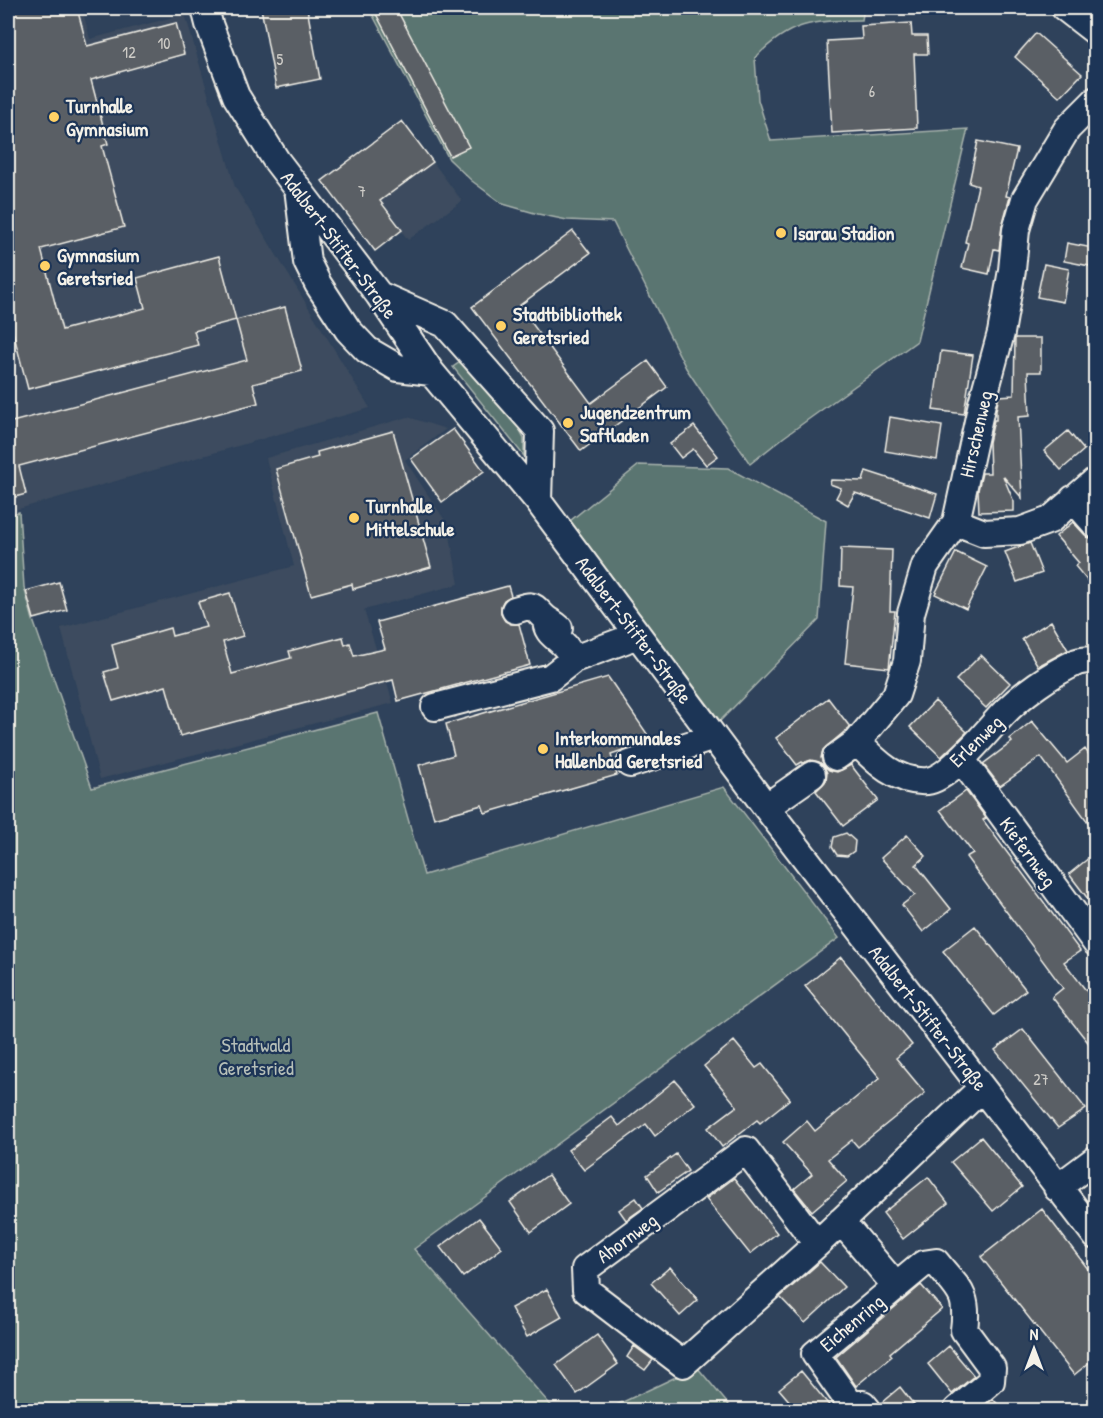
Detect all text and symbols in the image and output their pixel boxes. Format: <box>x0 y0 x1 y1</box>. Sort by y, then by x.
house number: 10 <box>158 32 170 54</box>
house number: 12 <box>122 41 136 63</box>
house number: 5 <box>277 48 284 70</box>
house number: 6 <box>869 80 875 102</box>
place label: Turnhalle Gymnasium <box>65 92 149 143</box>
marker: Turnhalle Gymnasium <box>47 110 61 124</box>
street label: Adalbert-Stifter-Straße <box>275 165 404 324</box>
house number: 7 <box>358 180 366 202</box>
place label: Isarau Stadion <box>793 219 895 246</box>
marker: Isarau Stadion <box>774 226 788 240</box>
place label: Gymnasium Geretsried <box>57 241 140 291</box>
marker: Gymnasium Geretsried <box>38 259 52 273</box>
place label: Stadtbibliothek Geretsried <box>513 300 623 350</box>
marker: Stadtbibliothek Geretsried <box>494 319 508 333</box>
street label: Hirschenweg <box>952 388 999 480</box>
place label: Jugendzentrum Saftladen <box>580 398 691 448</box>
marker: Jugendzentrum Saftladen <box>561 416 575 430</box>
place label: Turnhalle Mittelschule <box>365 492 455 542</box>
marker: Turnhalle Mittelschule <box>347 511 361 525</box>
street label: Adalbert-Stifter-Straße <box>570 550 699 709</box>
street label: Erlenweg <box>943 708 1008 773</box>
place label: Interkommunales Hallenbad Geretsried <box>555 724 702 774</box>
marker: Interkommunales Hallenbad Geretsried <box>536 742 550 756</box>
street label: Kiefernweg <box>994 811 1063 892</box>
street label: Adalbert-Stifter-Straße <box>863 939 994 1096</box>
park label: Stadtwald Geretsried <box>218 1031 294 1081</box>
house number: 27 <box>1033 1068 1049 1090</box>
street label: Ahornweg <box>591 1206 663 1269</box>
street label: Eichenring <box>814 1288 890 1358</box>
north arrow <box>1004 1319 1064 1379</box>
text: N <box>1030 1323 1039 1345</box>

